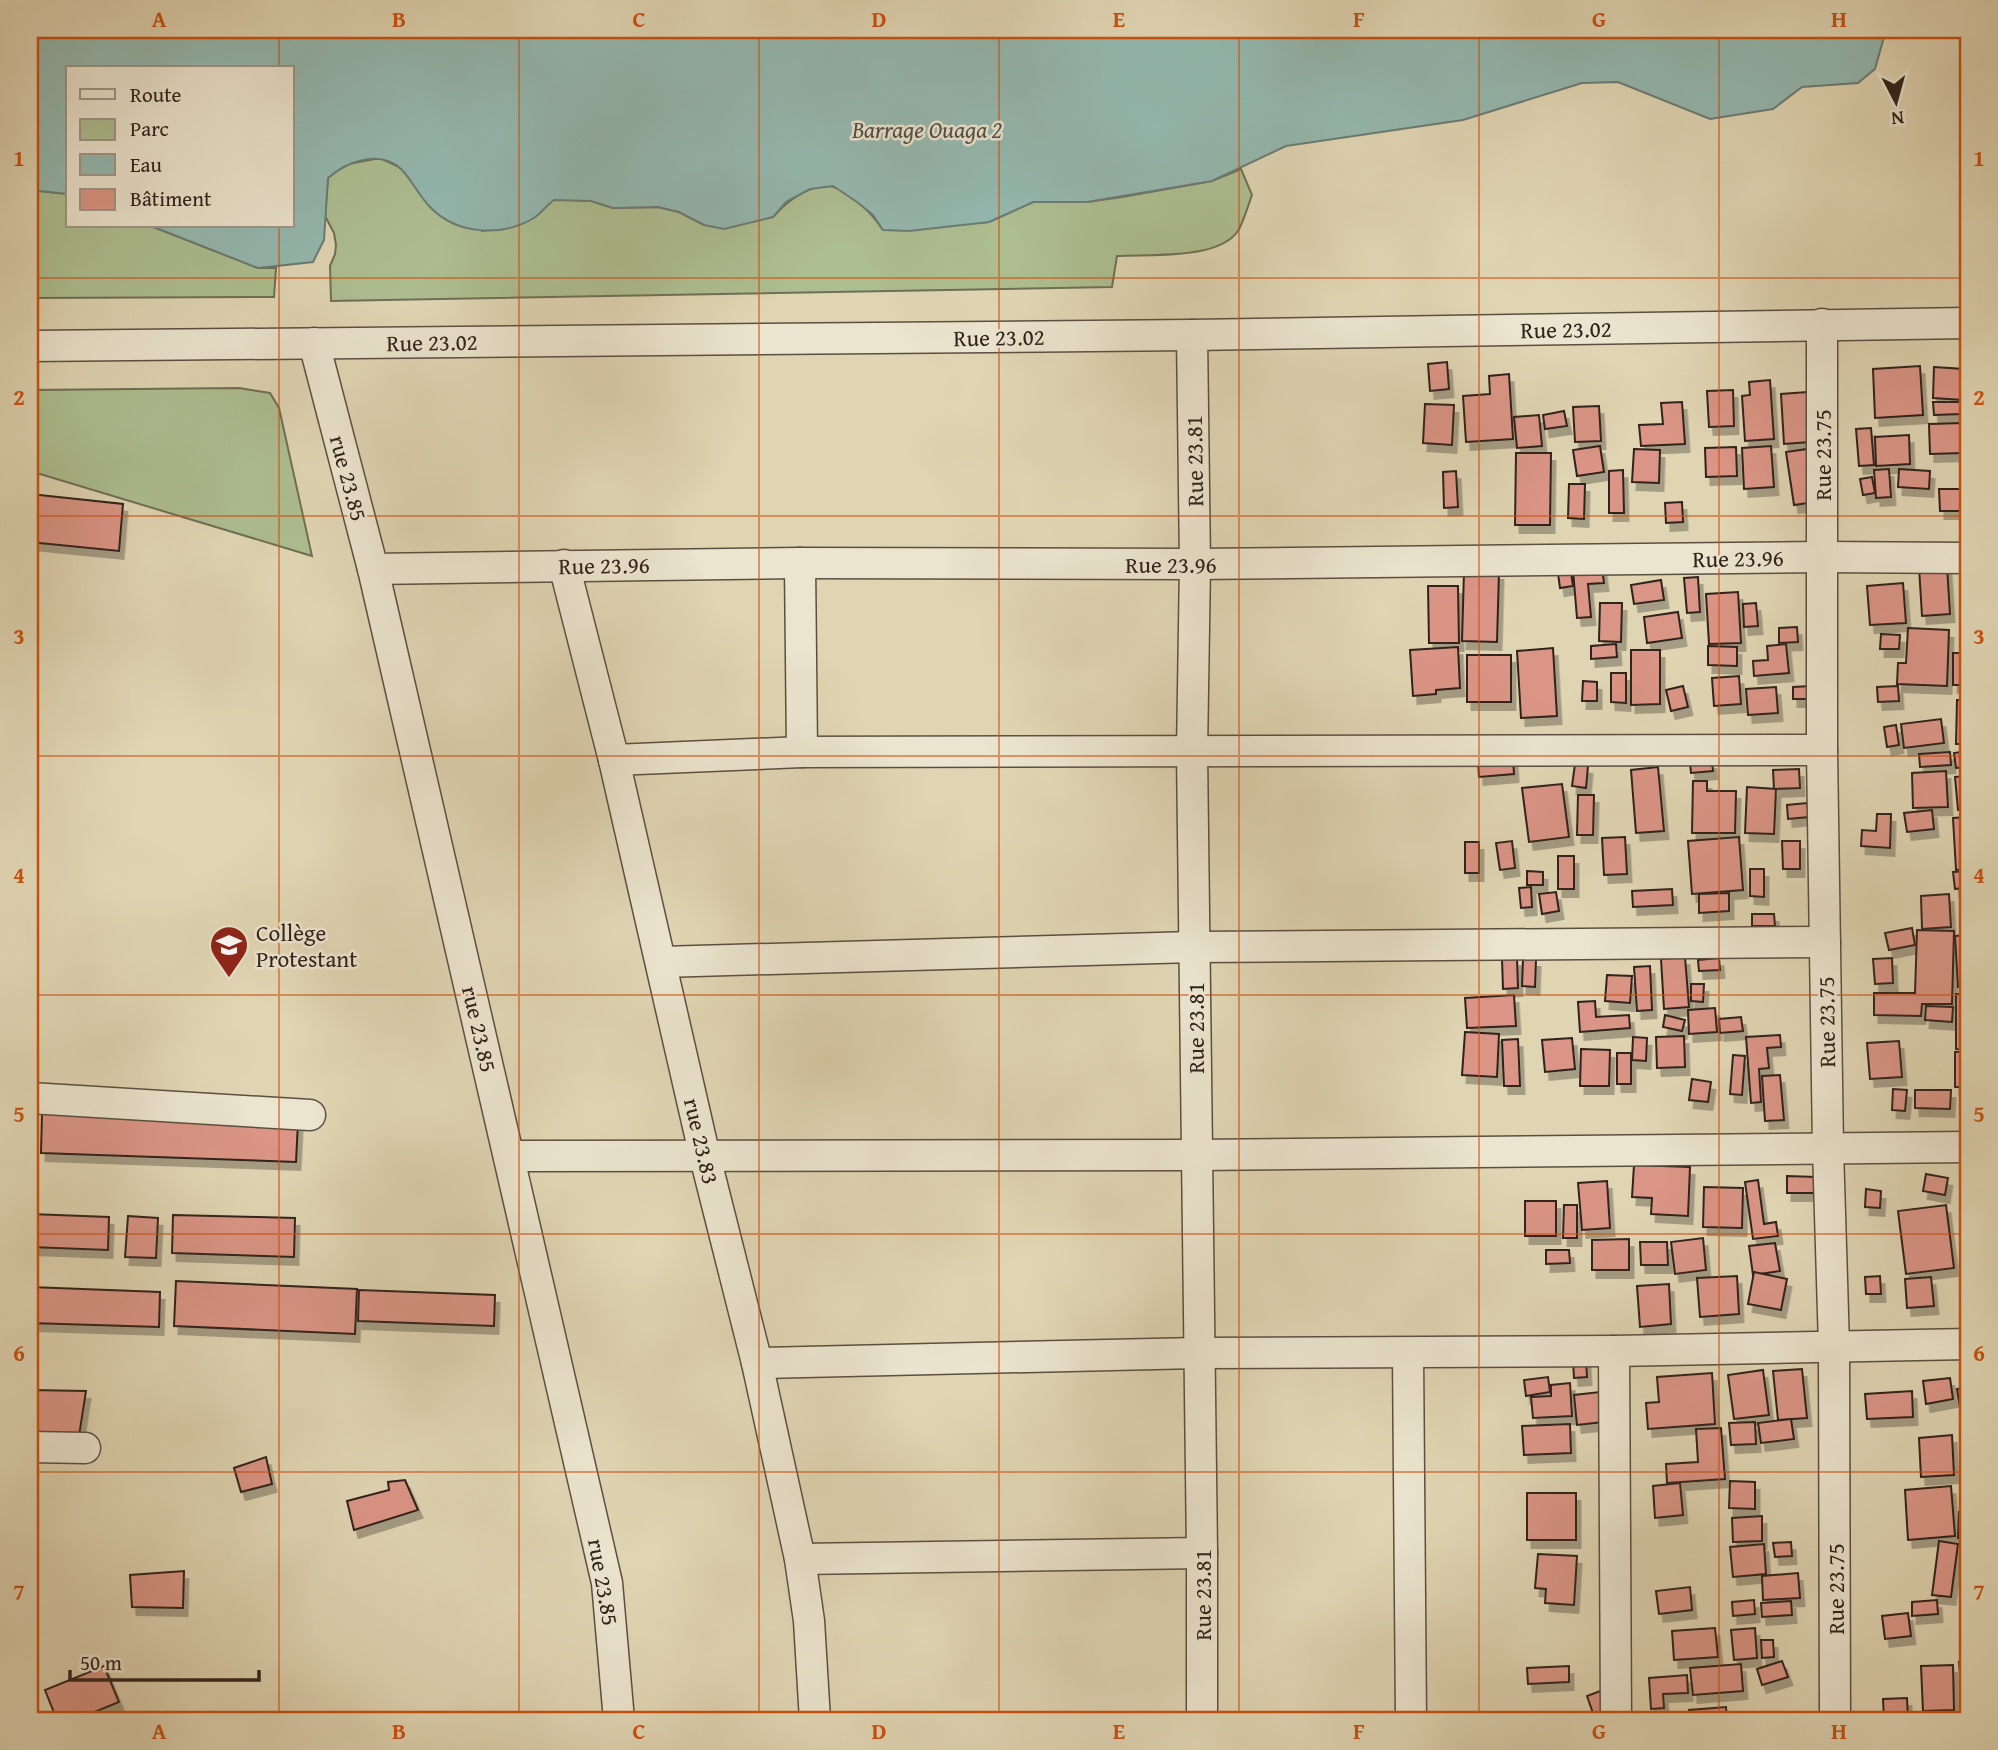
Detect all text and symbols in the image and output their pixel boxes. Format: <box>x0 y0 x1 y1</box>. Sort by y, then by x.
text: A <box>152 2 167 35</box>
text: B <box>392 2 406 35</box>
text: C <box>632 2 646 35</box>
text: D <box>872 2 887 35</box>
text: E <box>1113 2 1125 35</box>
text: F <box>1353 2 1365 35</box>
text: G <box>1592 2 1606 35</box>
text: H <box>1831 2 1847 35</box>
legend <box>66 66 294 228</box>
north arrow <box>1862 66 1932 136</box>
text: Route <box>130 79 182 110</box>
text: N <box>1890 104 1906 134</box>
water label: Barrage Ouaga 2 <box>851 112 1002 147</box>
text: Parc <box>130 113 169 144</box>
text: 1 <box>13 141 25 174</box>
text: 1 <box>1973 141 1985 174</box>
text: Eau <box>130 149 163 180</box>
text: Bâtiment <box>130 183 212 214</box>
street label: Rue 23.02 <box>1520 312 1612 346</box>
street label: Rue 23.02 <box>953 320 1045 354</box>
street label: Rue 23.02 <box>386 325 478 359</box>
text: 2 <box>13 380 25 413</box>
text: 2 <box>1973 380 1985 413</box>
street label: Rue 23.75 <box>1806 409 1839 501</box>
street label: Rue 23.81 <box>1177 415 1211 507</box>
street label: rue 23.85 <box>322 431 376 525</box>
street label: Rue 23.96 <box>1692 541 1784 575</box>
street label: Rue 23.96 <box>558 548 650 582</box>
street label: Rue 23.96 <box>1125 548 1217 581</box>
text: 3 <box>13 619 25 652</box>
text: 3 <box>1973 619 1985 652</box>
text: 4 <box>13 858 25 891</box>
text: 4 <box>1973 858 1985 891</box>
place label: Collège Protestant <box>256 916 357 975</box>
school or university icon: Collège Protestant <box>208 924 250 979</box>
street label: Rue 23.75 <box>1809 976 1843 1068</box>
street label: Rue 23.81 <box>1179 982 1212 1074</box>
street label: rue 23.85 <box>454 983 506 1075</box>
street label: rue 23.83 <box>676 1095 728 1187</box>
text: 5 <box>13 1097 25 1130</box>
text: 5 <box>1973 1097 1985 1130</box>
text: 6 <box>13 1336 25 1369</box>
text: 6 <box>1973 1336 1985 1369</box>
street label: rue 23.85 <box>580 1536 628 1628</box>
street label: Rue 23.75 <box>1819 1543 1852 1635</box>
street label: Rue 23.81 <box>1186 1549 1219 1641</box>
text: 7 <box>13 1575 25 1608</box>
text: 7 <box>1973 1575 1985 1608</box>
scale bar <box>70 1638 259 1682</box>
text: 50 m <box>80 1647 122 1678</box>
text: A <box>152 1714 167 1747</box>
text: B <box>392 1714 406 1747</box>
text: C <box>632 1714 646 1747</box>
text: D <box>872 1714 887 1747</box>
text: E <box>1113 1714 1125 1747</box>
text: F <box>1353 1714 1365 1747</box>
text: G <box>1592 1714 1606 1747</box>
text: H <box>1831 1714 1847 1747</box>

